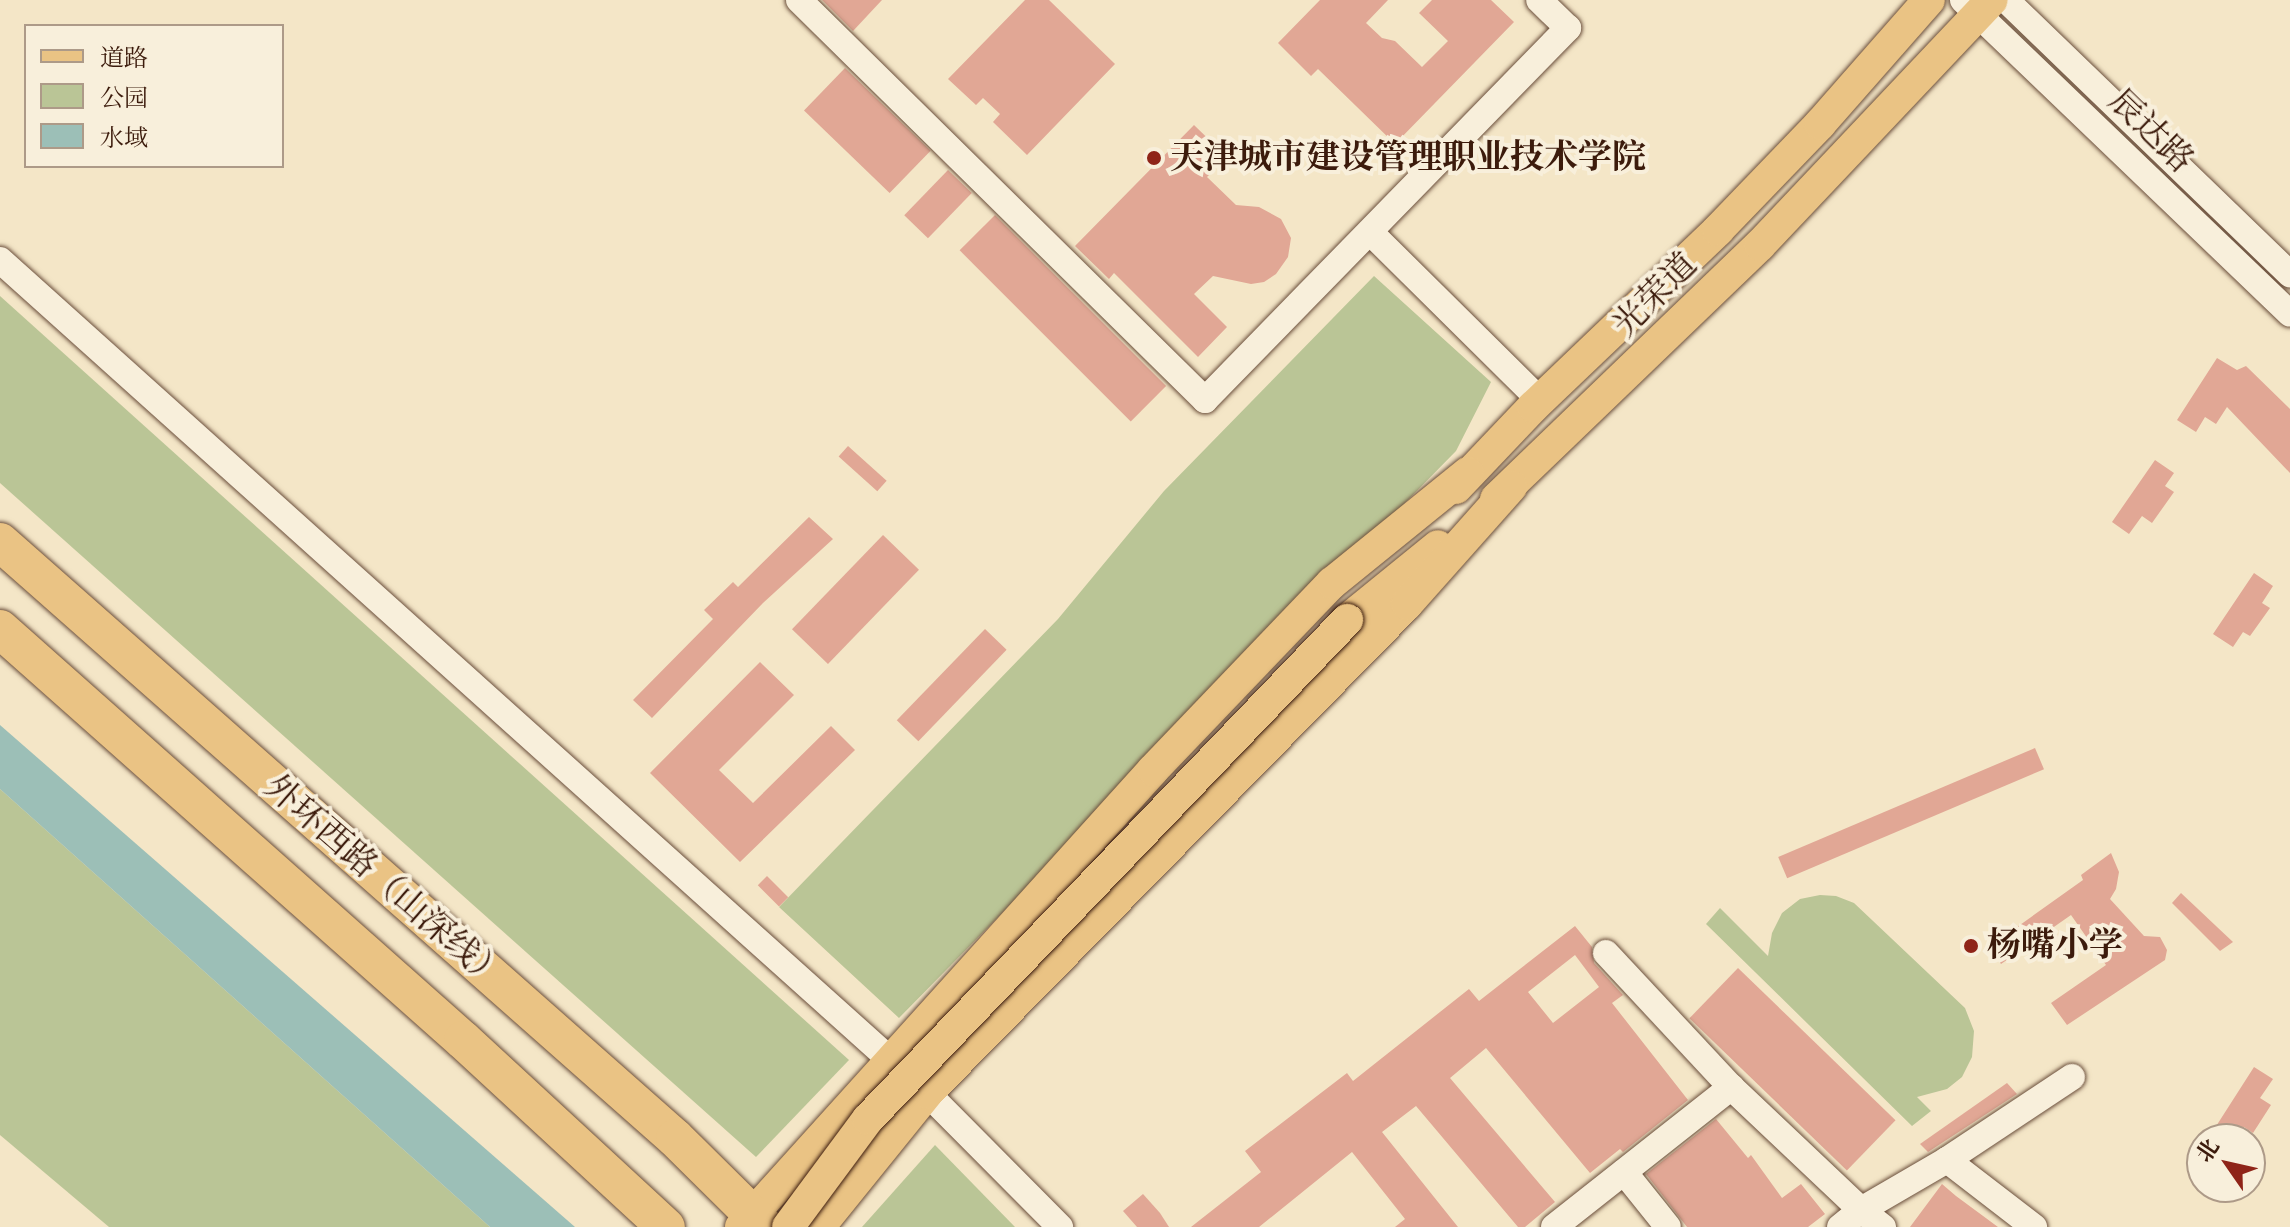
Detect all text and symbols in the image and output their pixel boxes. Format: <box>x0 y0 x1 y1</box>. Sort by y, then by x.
legend <box>24 24 284 168</box>
text: 道路 <box>100 43 148 74</box>
street label: 辰达路 <box>2100 81 2202 181</box>
text: 公园 <box>100 83 148 114</box>
text: 水域 <box>100 123 148 154</box>
place label: 天津城市建设管理职业技术学院 <box>1170 138 1646 178</box>
marker: 天津城市建设管理职业技术学院 <box>1145 149 1163 167</box>
street label: 光荣道 <box>1605 245 1705 345</box>
street label: 外环西路（山深线） <box>256 766 514 998</box>
place label: 杨嘴小学 <box>1987 926 2123 966</box>
marker: 杨嘴小学 <box>1962 937 1980 955</box>
north arrow <box>2186 1123 2266 1203</box>
text: 北 <box>2190 1134 2226 1168</box>

